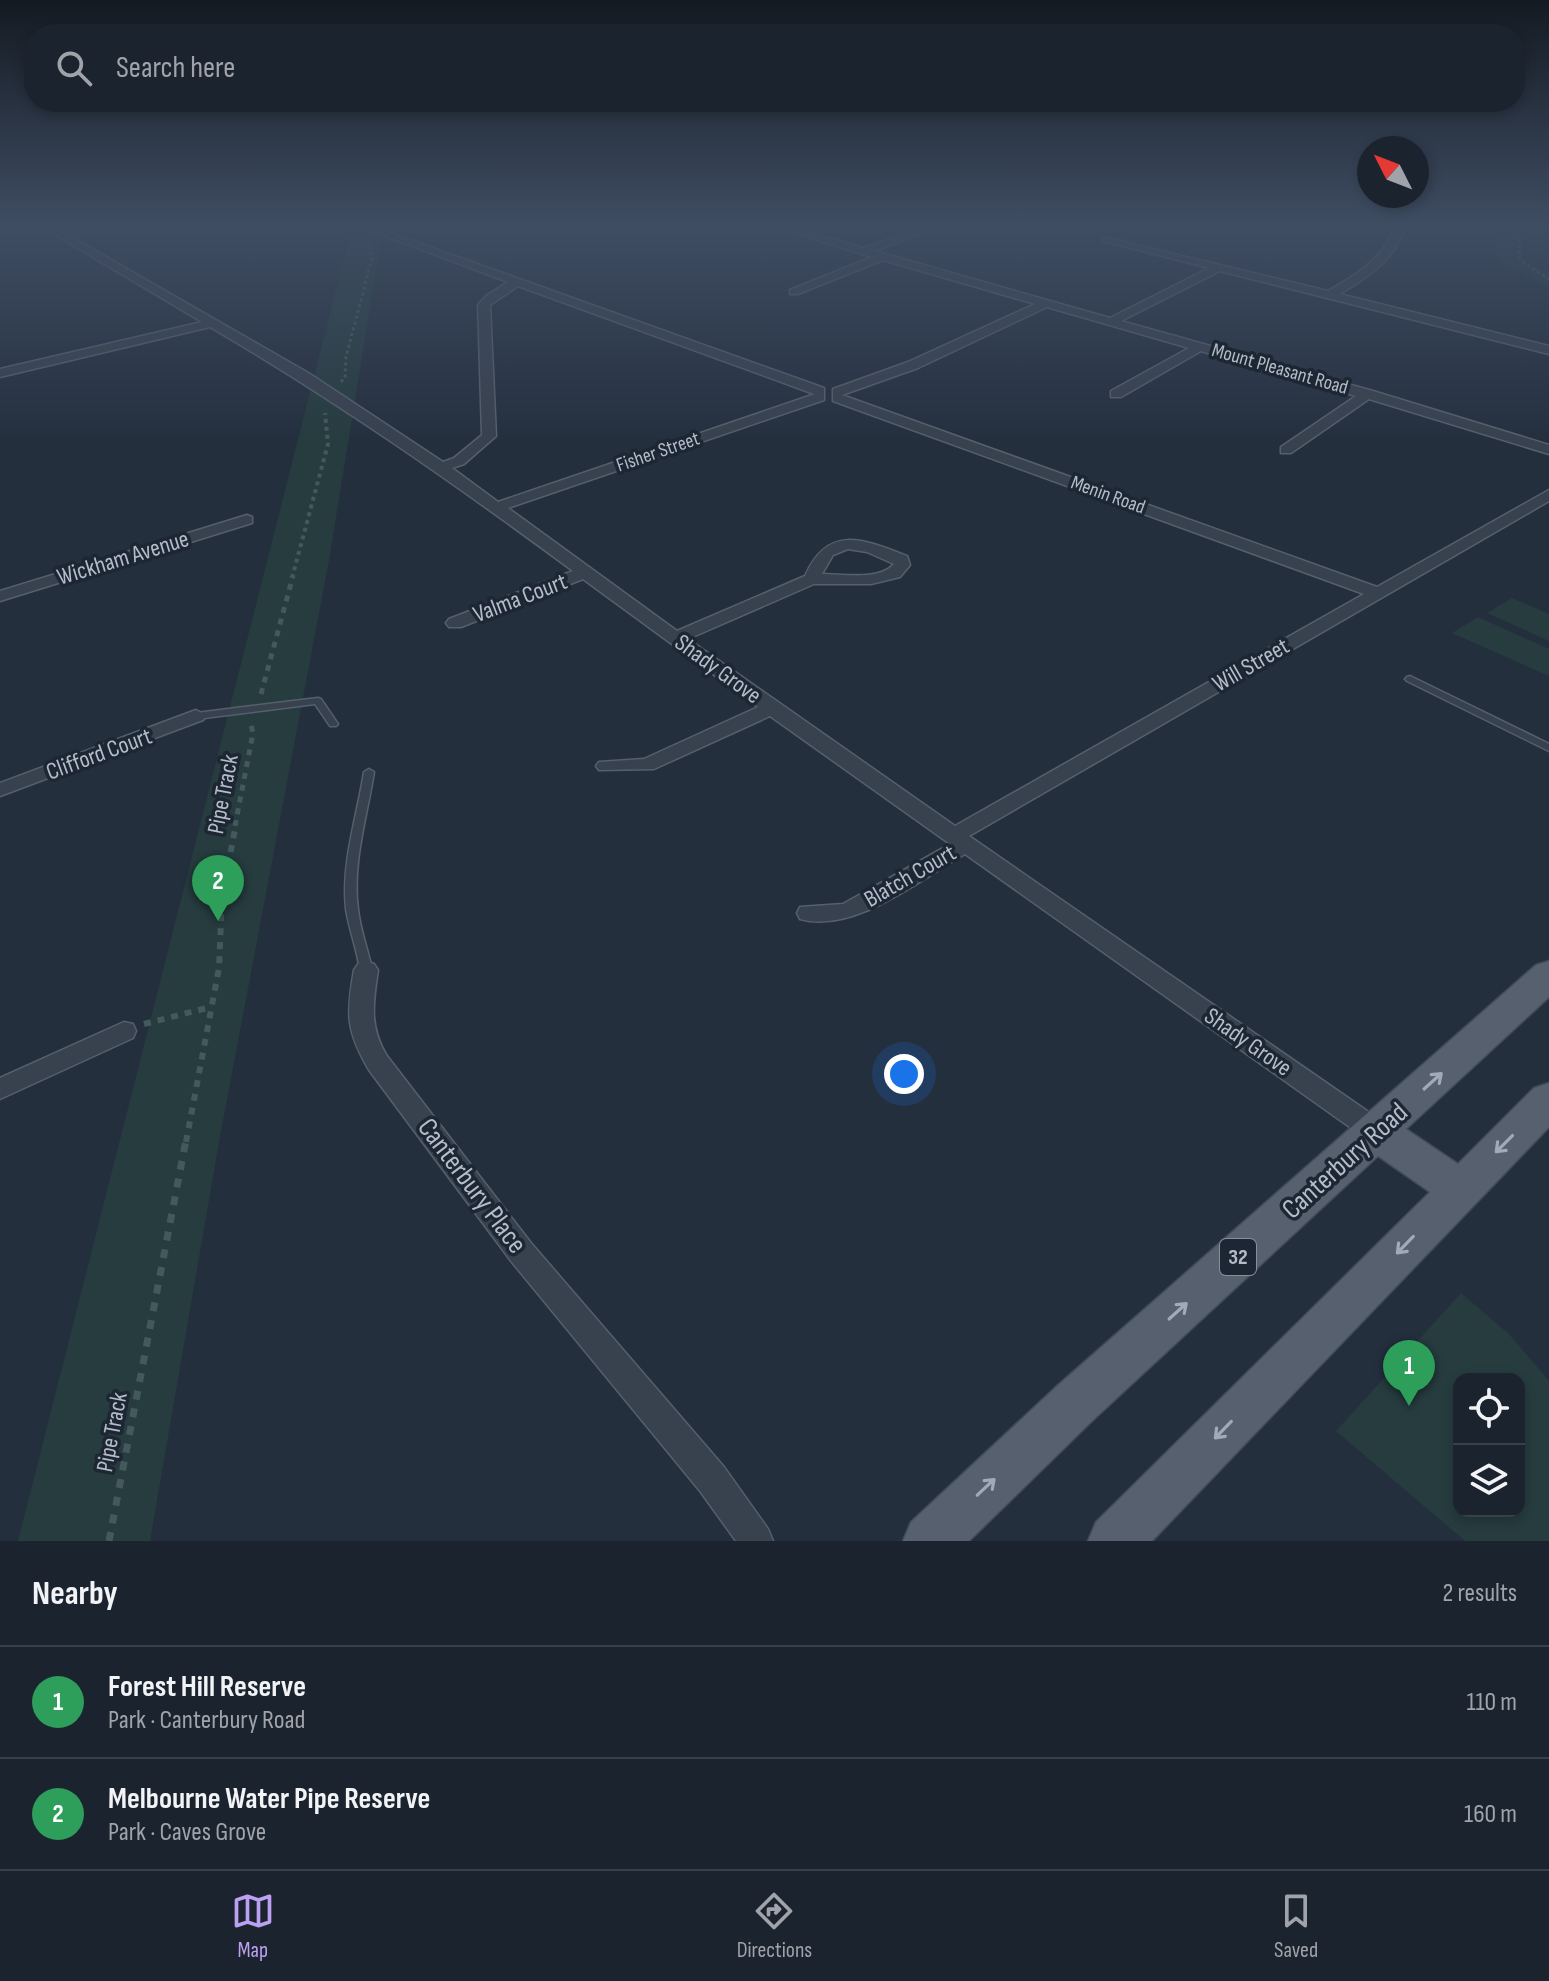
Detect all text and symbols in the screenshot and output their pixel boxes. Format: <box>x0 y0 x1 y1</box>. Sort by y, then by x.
search box <box>24 24 1525 112</box>
icon: search <box>52 46 96 90</box>
text: Search here <box>116 50 235 86</box>
north arrow <box>1357 136 1429 208</box>
street label: Mount Pleasant Road <box>1209 338 1351 400</box>
street label: Fisher Street <box>613 427 703 477</box>
street label: Menin Road <box>1068 471 1148 519</box>
street label: Wickham Avenue <box>54 524 192 592</box>
street label: Valma Court <box>469 567 571 629</box>
street label: Shady Grove <box>669 628 767 710</box>
street label: Will Street <box>1208 632 1294 698</box>
street label: Clifford Court <box>42 721 156 787</box>
street label: Pipe Track <box>201 752 245 836</box>
street label: Blatch Court <box>859 838 961 914</box>
pin: 2 <box>192 855 244 921</box>
street label: Shady Grove <box>1199 1001 1297 1083</box>
your location <box>884 1054 924 1094</box>
one-way arrow <box>1423 1072 1443 1091</box>
street label: Canterbury Road <box>1276 1096 1414 1226</box>
street label: Canterbury Place <box>410 1112 534 1260</box>
one-way arrow <box>1494 1135 1514 1154</box>
one-way arrow <box>1396 1235 1415 1254</box>
road number: 32 <box>1220 1239 1256 1275</box>
one-way arrow <box>1167 1303 1187 1321</box>
pin: 1 <box>1383 1340 1435 1406</box>
map controls <box>1453 1373 1525 1517</box>
button: locate <box>1453 1373 1525 1445</box>
street label: Pipe Track <box>90 1390 134 1474</box>
one-way arrow <box>1214 1420 1233 1440</box>
button: layers <box>1453 1445 1525 1517</box>
one-way arrow <box>976 1478 996 1497</box>
text: Nearby <box>32 1573 118 1614</box>
text: 2 results <box>1443 1578 1517 1609</box>
text: Forest Hill Reserve <box>108 1669 306 1705</box>
text: 1 <box>53 1687 63 1718</box>
text: 110 m <box>1466 1687 1517 1718</box>
text: Park · Canterbury Road <box>108 1705 305 1736</box>
text: Melbourne Water Pipe Reserve <box>108 1781 430 1817</box>
text: 2 <box>52 1799 64 1830</box>
text: 160 m <box>1464 1799 1517 1830</box>
text: Park · Caves Grove <box>108 1817 266 1848</box>
tab: Map <box>231 1889 275 1964</box>
tab: Directions <box>737 1889 812 1964</box>
tab: Saved <box>1274 1889 1318 1964</box>

